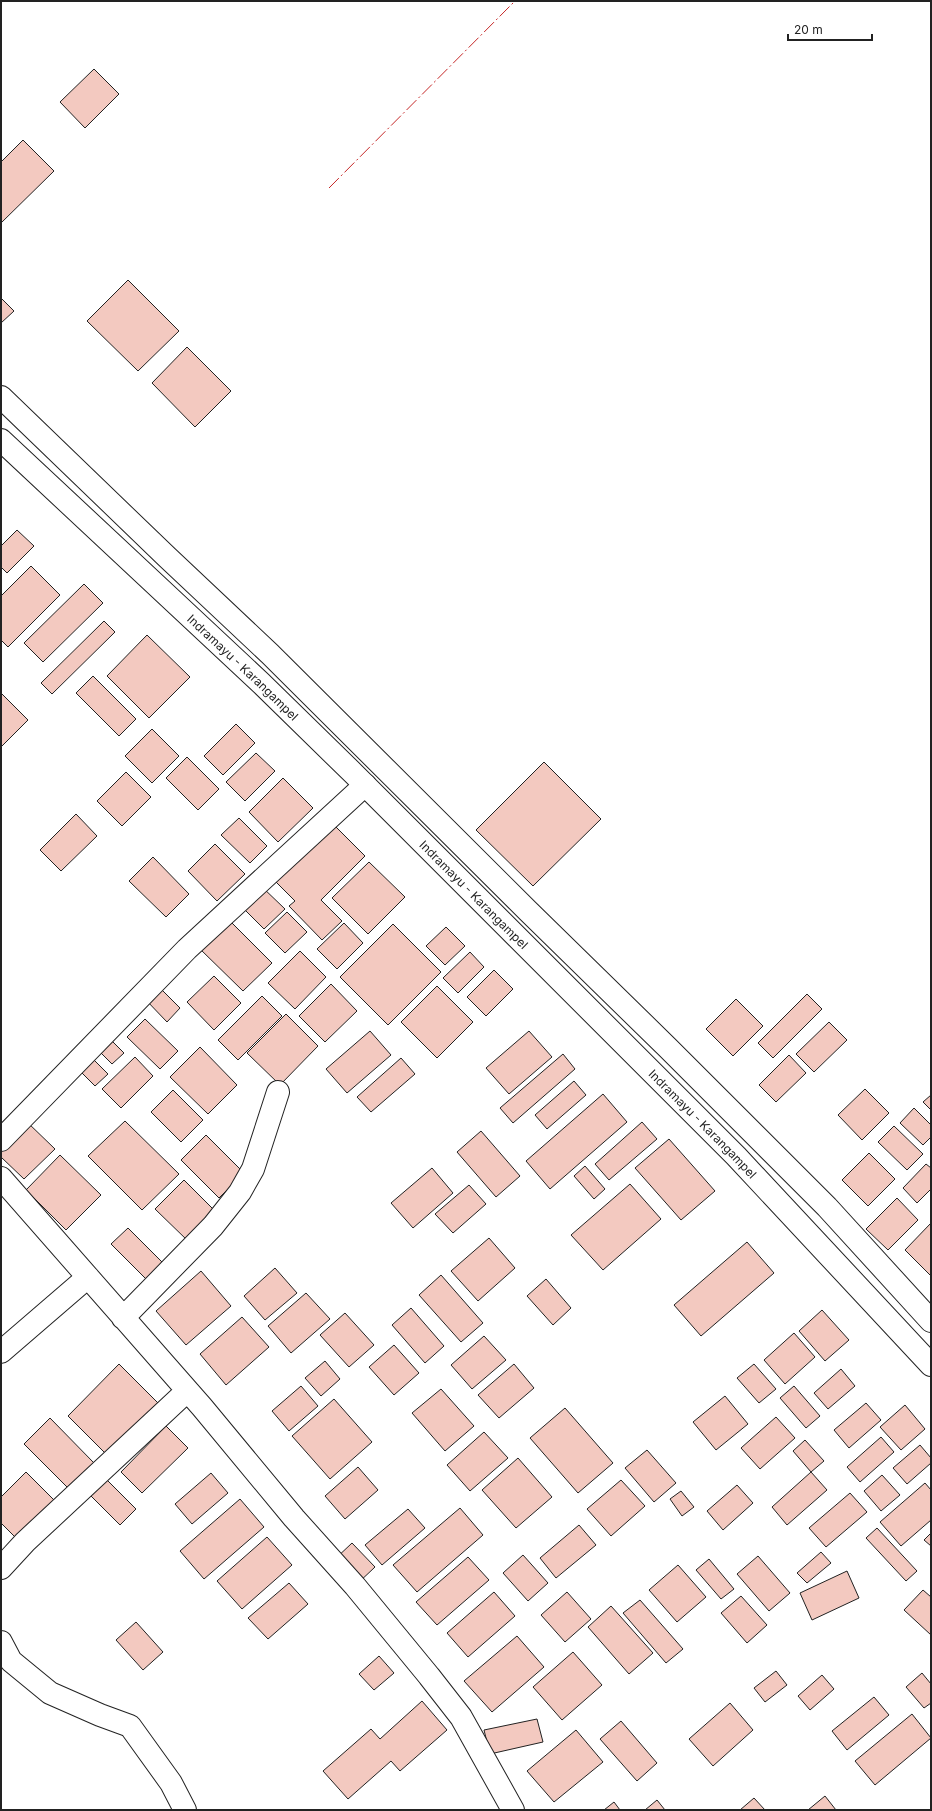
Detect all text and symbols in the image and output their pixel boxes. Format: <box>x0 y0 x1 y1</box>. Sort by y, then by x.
scale bar <box>788 16 872 42</box>
text: 20 m <box>794 22 823 37</box>
street label: Indramayu - Karangampel <box>185 611 302 723</box>
street label: Indramayu - Karangampel <box>417 837 532 952</box>
street label: Indramayu - Karangampel <box>646 1066 760 1181</box>

